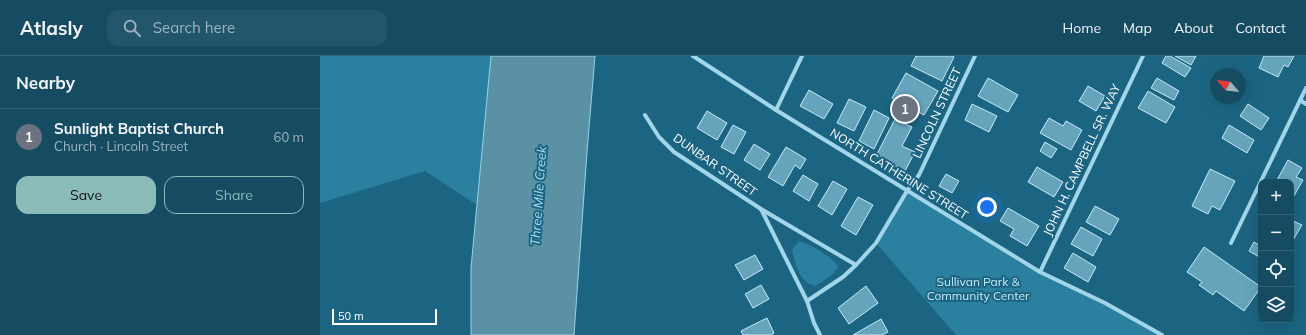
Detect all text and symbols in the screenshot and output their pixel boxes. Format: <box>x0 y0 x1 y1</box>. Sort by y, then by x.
search box <box>107 10 387 46</box>
text: Atlasly <box>20 16 83 40</box>
icon: search <box>121 17 143 39</box>
text: Search here <box>153 18 235 37</box>
text: Home <box>1062 19 1101 37</box>
text: Map <box>1123 19 1152 37</box>
text: About <box>1174 19 1214 37</box>
text: Contact <box>1236 19 1286 37</box>
street label: LINCOLN STREET <box>909 64 964 161</box>
north arrow <box>1210 68 1246 104</box>
text: Nearby <box>16 72 75 93</box>
street label: JOHN H. CAMPBELL SR. WAY <box>1040 81 1124 238</box>
pin: 1 <box>892 94 918 124</box>
text: Sunlight Baptist Church <box>54 119 224 138</box>
street label: NORTH CATHERINE STREET <box>827 125 972 223</box>
text: 1 <box>25 129 33 145</box>
text: 60 m <box>274 129 304 145</box>
street label: DUNBAR STREET <box>670 130 761 200</box>
text: Church · Lincoln Street <box>54 138 188 154</box>
water label: Three Mile Creek <box>527 145 549 246</box>
button: Save <box>16 176 156 214</box>
button: Share <box>164 176 304 214</box>
map controls <box>1258 179 1294 323</box>
button: + <box>1258 179 1294 215</box>
your location <box>977 197 997 217</box>
button: − <box>1258 215 1294 251</box>
button: locate <box>1258 251 1294 287</box>
park label: Sullivan Park & Community Center <box>927 274 1030 303</box>
button: layers <box>1258 287 1294 323</box>
scale bar <box>332 307 437 326</box>
text: 50 m <box>338 309 364 323</box>

